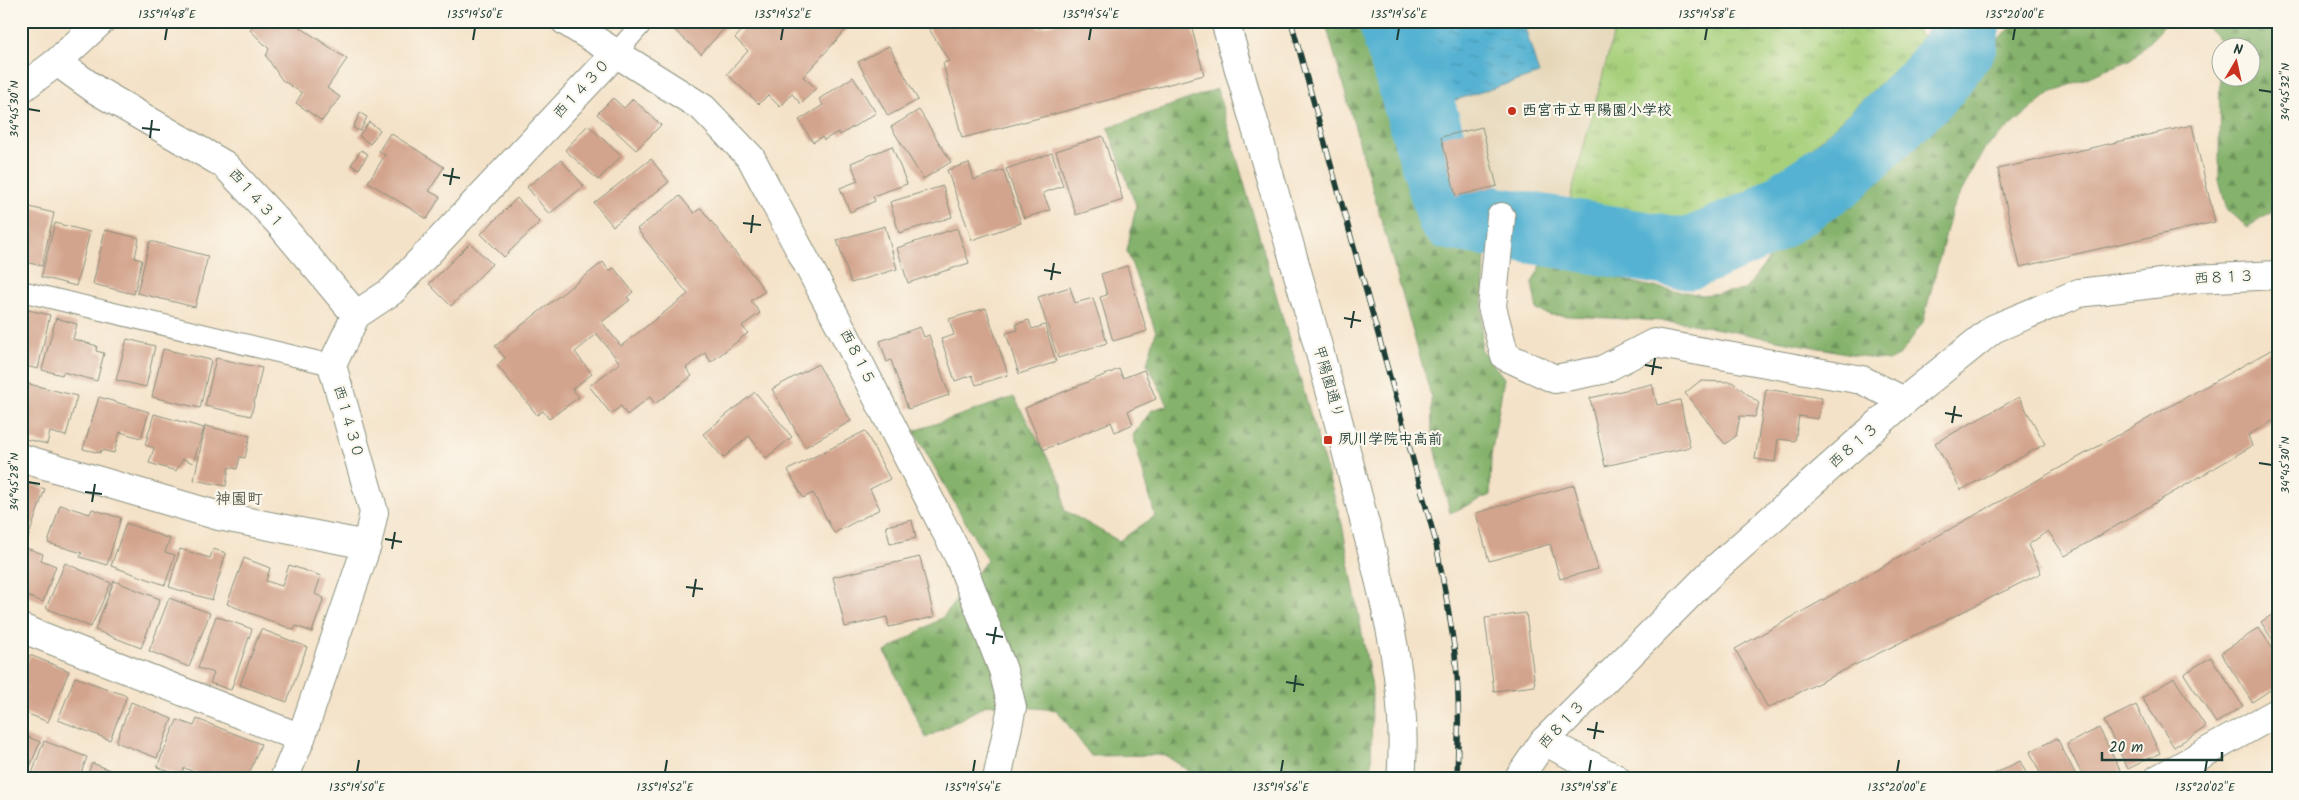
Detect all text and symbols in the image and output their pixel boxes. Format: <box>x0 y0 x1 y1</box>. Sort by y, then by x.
text: 135°19'48"E <box>138 5 197 24</box>
text: 135°19'50"E <box>447 5 504 24</box>
text: 135°19'52"E <box>755 5 812 24</box>
text: 135°19'54"E <box>1063 5 1120 24</box>
text: 135°19'56"E <box>1371 5 1428 24</box>
text: 135°19'58"E <box>1678 5 1737 24</box>
text: 135°20'00"E <box>1986 5 2045 24</box>
north arrow <box>2212 38 2262 88</box>
text: N <box>2232 39 2244 62</box>
street label: 西１４３０ <box>548 53 616 125</box>
text: 34°45'32"N <box>2276 63 2295 121</box>
text: 34°45'30"N <box>5 80 24 138</box>
place label: 西宮市立甲陽園小学校 <box>1522 99 1672 123</box>
marker: 西宮市立甲陽園小学校 <box>1506 105 1518 117</box>
street label: 西１４３１ <box>222 163 290 235</box>
street label: 西８１３ <box>2193 264 2255 292</box>
street label: 西８１５ <box>833 325 881 389</box>
street label: 甲陽園通り <box>1306 343 1350 421</box>
street label: 西１４３０ <box>326 383 370 461</box>
street label: 西８１３ <box>1823 417 1885 475</box>
place label: 夙川学院中高前 <box>1338 428 1443 452</box>
marker: 夙川学院中高前 <box>1322 434 1334 446</box>
text: 34°45'30"N <box>2276 436 2295 494</box>
text: 34°45'28"N <box>5 453 24 511</box>
district label: 神園町 <box>215 487 263 512</box>
street label: 西８１３ <box>1533 695 1591 755</box>
scale bar <box>2102 730 2222 762</box>
text: 20 m <box>2109 736 2143 760</box>
text: 135°19'50"E <box>329 778 386 797</box>
text: 135°19'52"E <box>637 778 694 797</box>
text: 135°19'54"E <box>945 778 1002 797</box>
text: 135°19'56"E <box>1253 778 1310 797</box>
text: 135°19'58"E <box>1560 778 1619 797</box>
text: 135°20'00"E <box>1868 778 1927 797</box>
text: 135°20'02"E <box>2175 778 2236 797</box>

